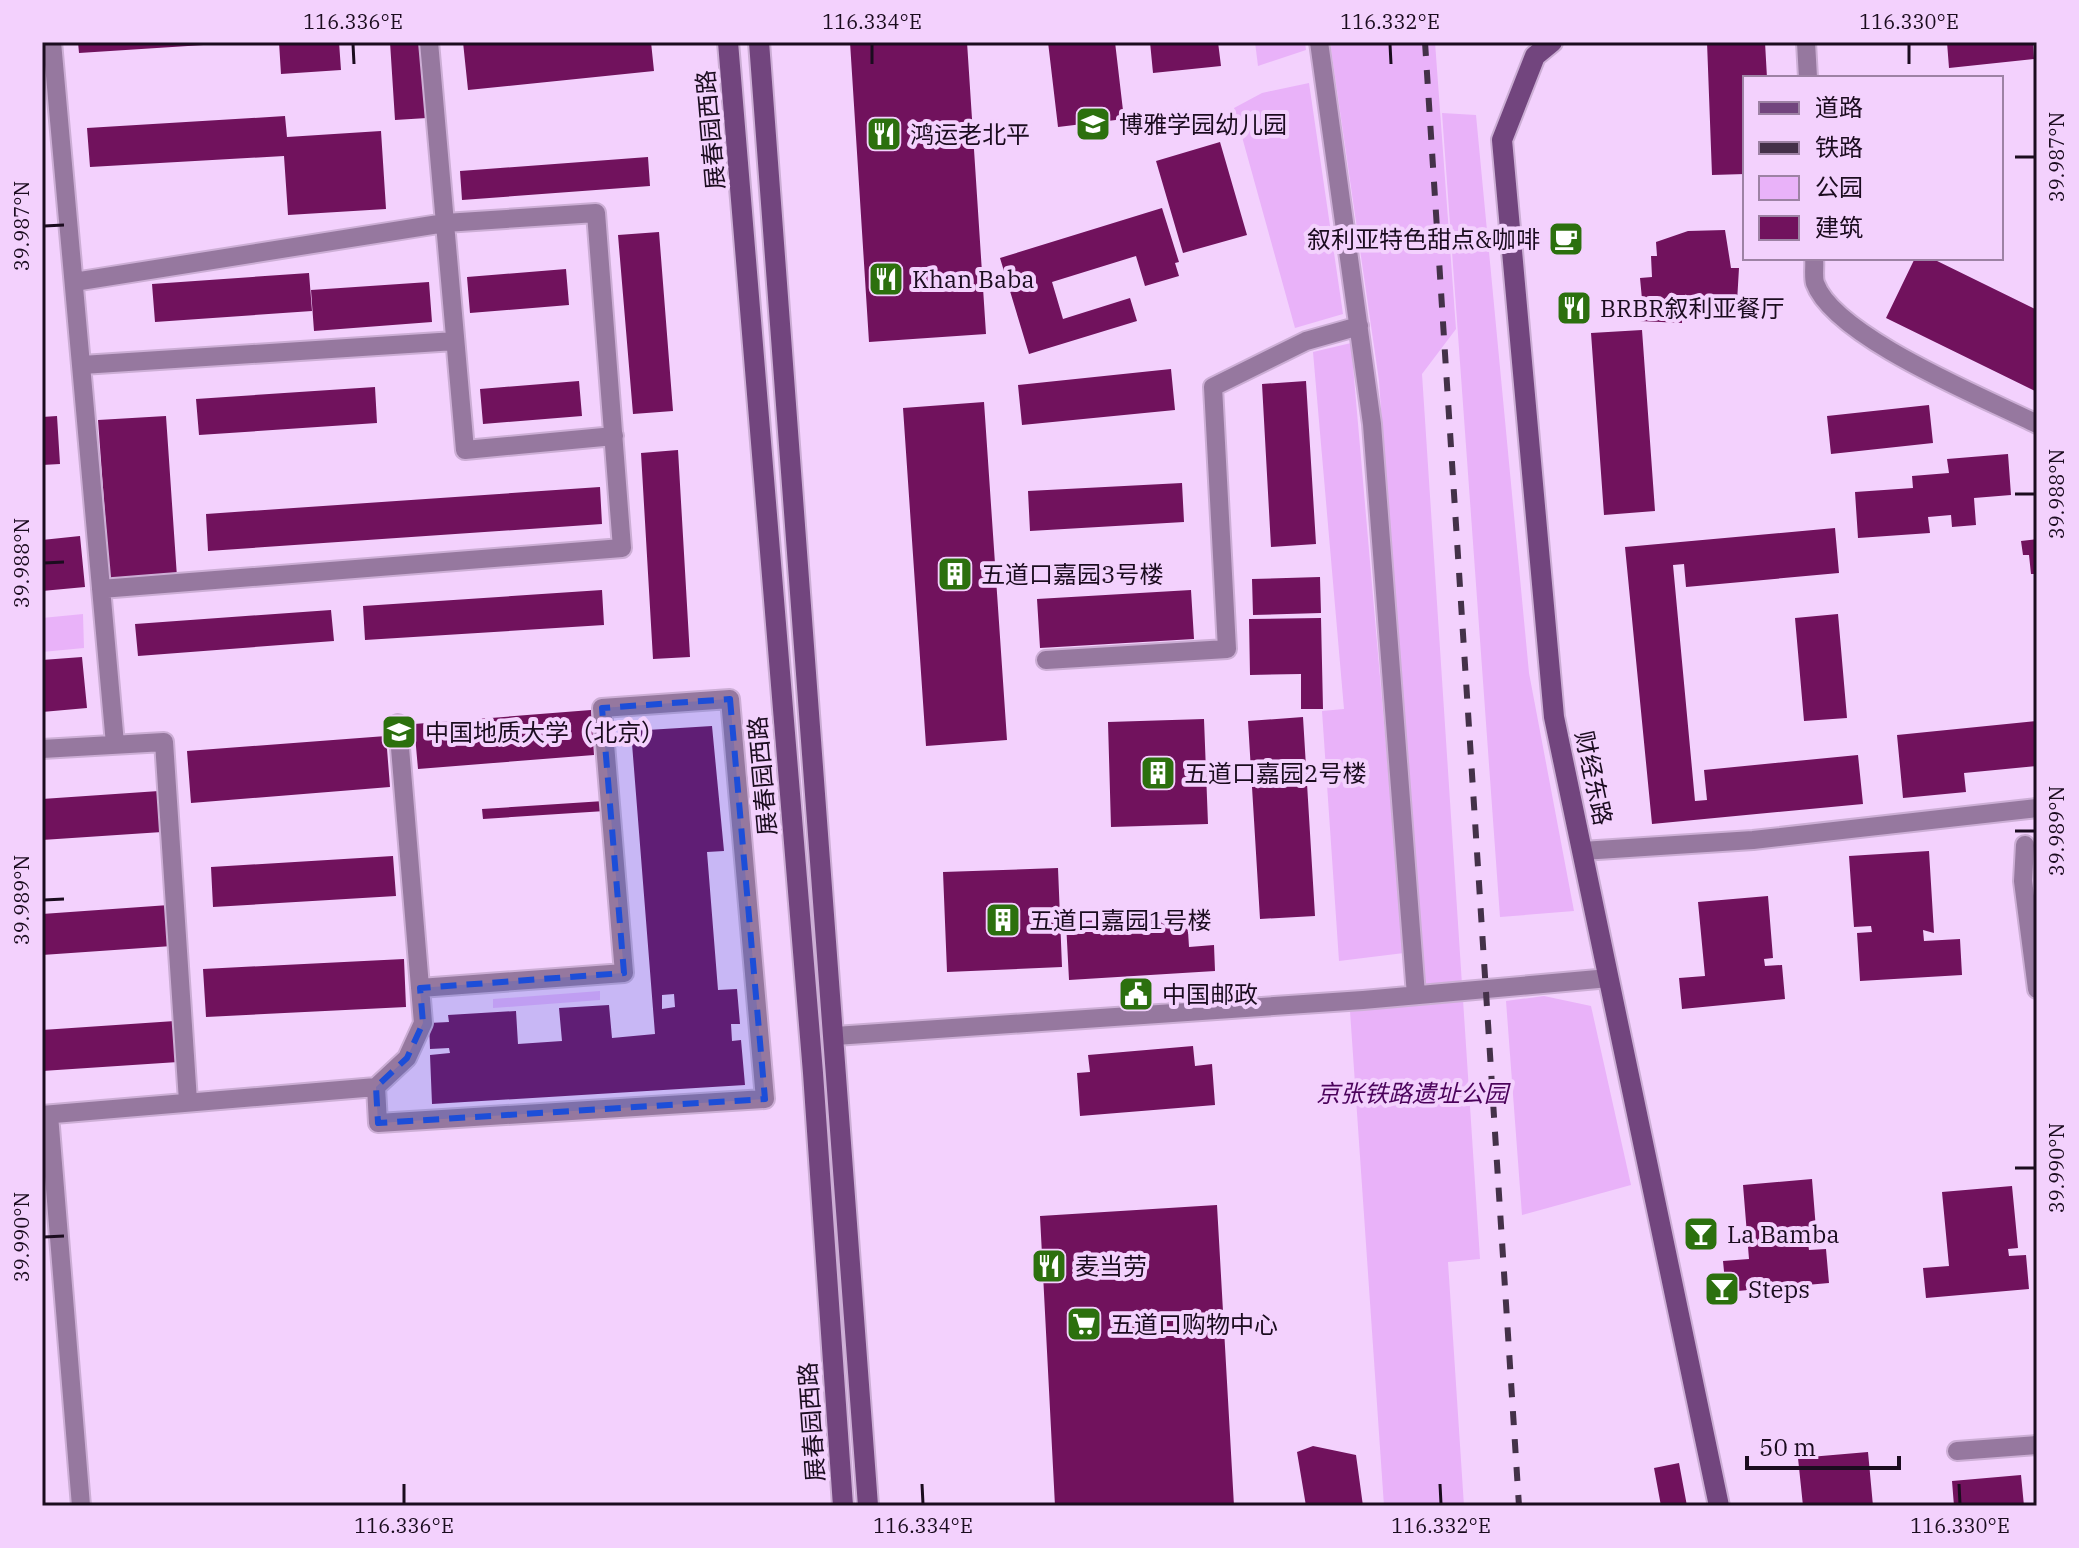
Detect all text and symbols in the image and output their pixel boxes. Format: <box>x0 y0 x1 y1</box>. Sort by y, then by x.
text: 116.336°E <box>303 8 403 35</box>
text: 116.334°E <box>822 8 922 35</box>
text: 116.332°E <box>1340 8 1440 35</box>
text: 116.330°E <box>1859 8 1959 35</box>
street label: 展春园西路 <box>689 69 731 191</box>
legend <box>1743 76 2003 260</box>
text: 道路 <box>1815 91 1863 123</box>
school or university icon: 博雅学园幼儿园 <box>1074 105 1112 143</box>
place label: 博雅学园幼儿园 <box>1119 108 1287 140</box>
text: 39.987°N <box>2043 112 2070 202</box>
restaurant icon: 鸿运老北平 <box>865 115 903 153</box>
place label: 鸿运老北平 <box>910 118 1030 150</box>
text: 铁路 <box>1815 131 1863 163</box>
text: 公园 <box>1815 171 1863 203</box>
text: 39.987°N <box>8 181 35 271</box>
text: 建筑 <box>1815 211 1863 243</box>
cafe icon: 叙利亚特色甜点&咖啡 <box>1547 220 1585 258</box>
place label: 叙利亚特色甜点&咖啡 <box>1307 223 1540 255</box>
restaurant icon: Khan Baba <box>867 260 905 298</box>
place label: Khan Baba <box>912 263 1035 295</box>
restaurant icon: BRBR叙利亚餐厅 <box>1555 289 1593 327</box>
place label: BRBR叙利亚餐厅 <box>1600 292 1784 324</box>
text: 39.988°N <box>2043 449 2070 539</box>
text: 39.988°N <box>8 518 35 608</box>
building icon: 五道口嘉园3号楼 <box>936 555 974 593</box>
place label: 五道口嘉园3号楼 <box>981 558 1163 590</box>
school or university icon: 中国地质大学（北京） <box>380 713 418 751</box>
street label: 展春园西路 <box>741 715 783 837</box>
place label: 中国地质大学（北京） <box>425 716 665 748</box>
street label: 财经东路 <box>1568 728 1620 828</box>
building icon: 五道口嘉园2号楼 <box>1139 754 1177 792</box>
place label: 五道口嘉园2号楼 <box>1184 757 1366 789</box>
text: 39.989°N <box>2043 786 2070 876</box>
text: 39.989°N <box>8 855 35 945</box>
building icon: 五道口嘉园1号楼 <box>984 901 1022 939</box>
place label: 五道口嘉园1号楼 <box>1029 904 1211 936</box>
public building icon: 中国邮政 <box>1117 975 1155 1013</box>
place label: 中国邮政 <box>1162 978 1258 1010</box>
park label: 京张铁路遗址公园 <box>1316 1077 1511 1109</box>
text: 39.990°N <box>2043 1123 2070 1213</box>
text: 39.990°N <box>8 1192 35 1282</box>
bar icon: La Bamba <box>1682 1215 1720 1253</box>
place label: La Bamba <box>1727 1218 1840 1250</box>
restaurant icon: 麦当劳 <box>1030 1247 1068 1285</box>
place label: 麦当劳 <box>1075 1250 1147 1282</box>
bar icon: Steps <box>1703 1270 1741 1308</box>
place label: Steps <box>1748 1273 1810 1305</box>
supermarket icon: 五道口购物中心 <box>1065 1305 1103 1343</box>
place label: 五道口购物中心 <box>1110 1308 1278 1340</box>
street label: 展春园西路 <box>791 1361 831 1483</box>
scale bar <box>1747 1420 1899 1470</box>
text: 50 m <box>1759 1431 1816 1463</box>
text: 116.336°E <box>354 1512 454 1539</box>
text: 116.334°E <box>873 1512 973 1539</box>
text: 116.332°E <box>1391 1512 1491 1539</box>
text: 116.330°E <box>1910 1512 2010 1539</box>

